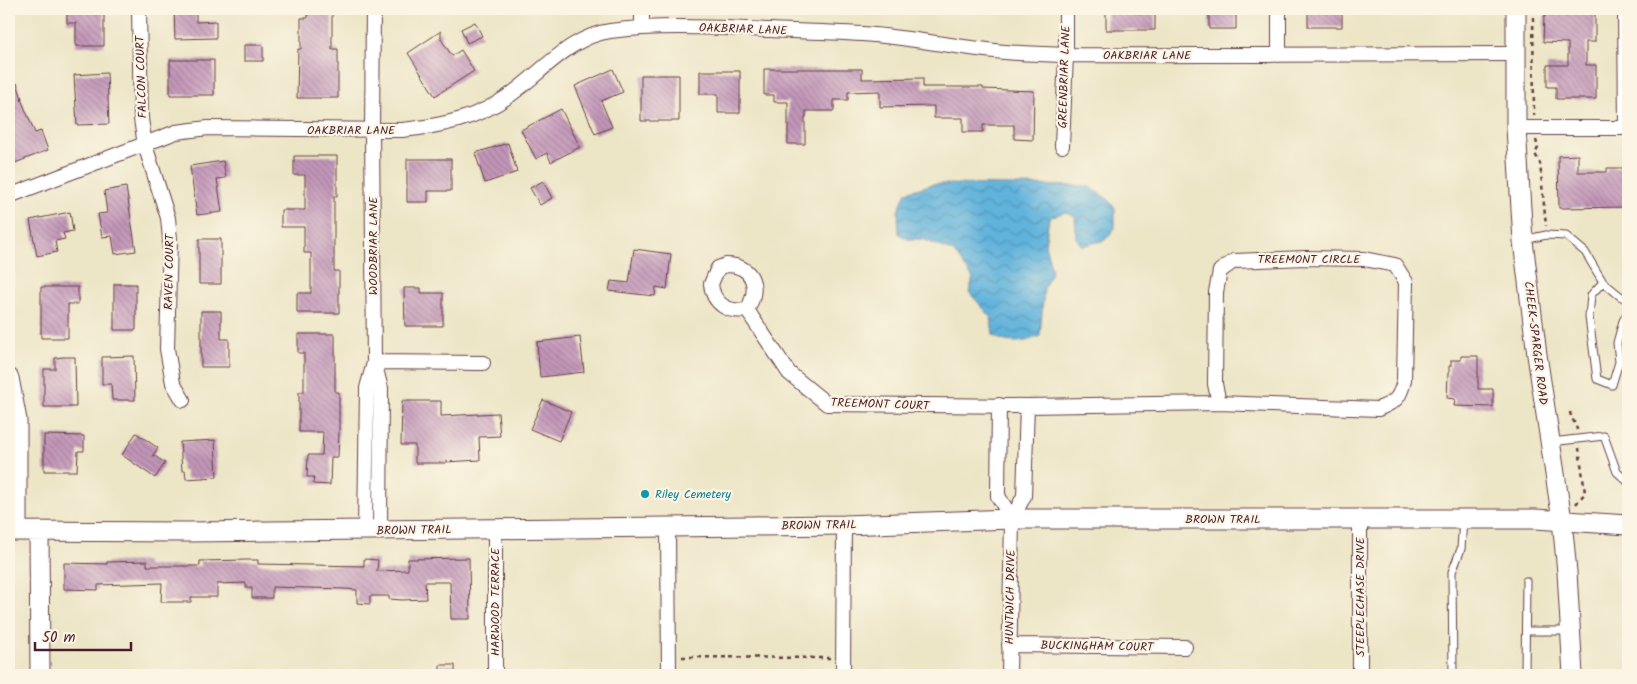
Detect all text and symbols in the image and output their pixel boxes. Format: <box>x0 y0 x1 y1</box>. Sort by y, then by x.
street label: OAKBRIAR LANE <box>699 18 788 41</box>
street label: GREENBRIAR LANE <box>1053 24 1076 129</box>
street label: FALCON COURT <box>131 34 152 119</box>
street label: OAKBRIAR LANE <box>1103 46 1192 65</box>
street label: OAKBRIAR LANE <box>307 121 396 140</box>
street label: WOODBRIAR LANE <box>364 196 383 295</box>
street label: RAVEN COURT <box>159 232 180 310</box>
street label: TREEMONT CIRCLE <box>1258 250 1361 269</box>
street label: CHEEK-SPARGER ROAD <box>1518 280 1553 406</box>
street label: TREEMONT COURT <box>830 393 931 416</box>
place label: Riley Cemetery <box>655 485 731 504</box>
marker: Riley Cemetery <box>639 488 651 500</box>
street label: BROWN TRAIL <box>1185 510 1261 529</box>
street label: BROWN TRAIL <box>781 515 857 536</box>
street label: BROWN TRAIL <box>376 520 452 541</box>
street label: STEEPLECHASE DRIVE <box>1351 536 1370 657</box>
street label: HARWOOD TERRACE <box>486 547 505 656</box>
street label: HUNTWICH DRIVE <box>1000 548 1021 645</box>
scale bar <box>35 619 131 651</box>
text: 50 m <box>42 626 76 650</box>
street label: BUCKINGHAM COURT <box>1040 636 1155 657</box>

